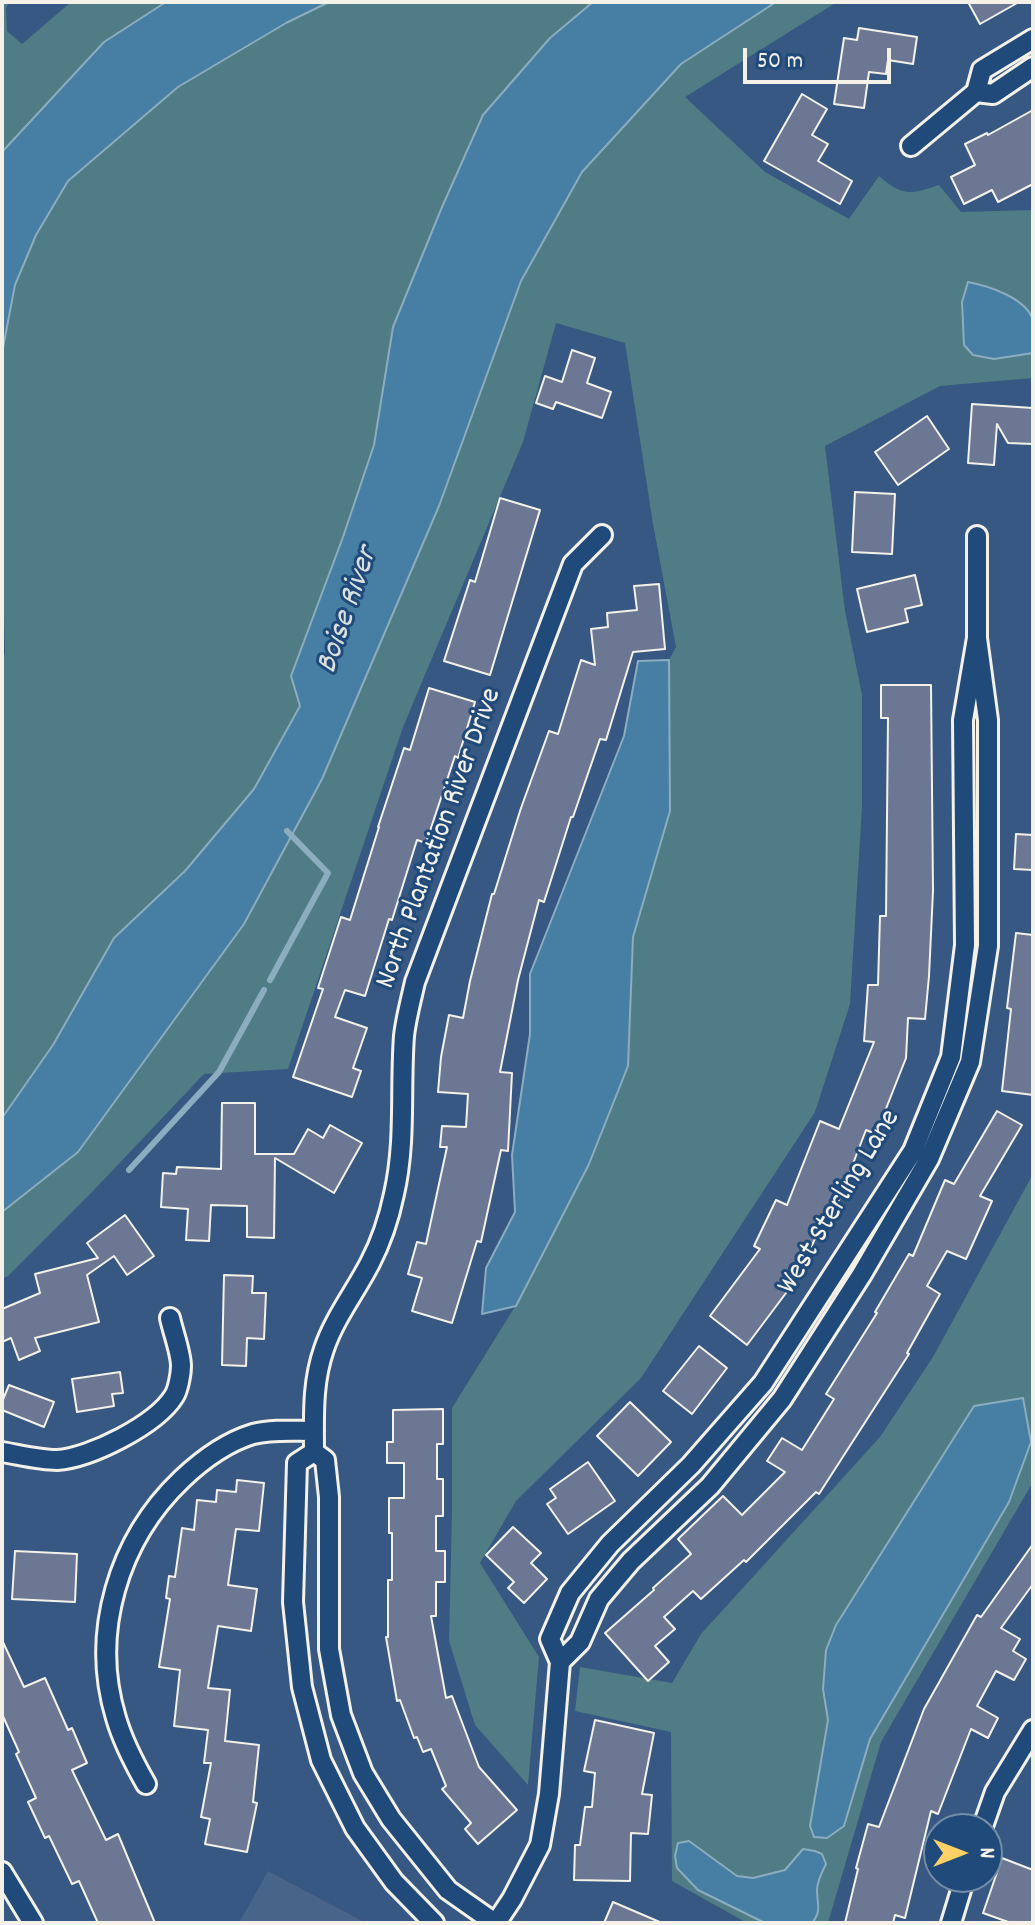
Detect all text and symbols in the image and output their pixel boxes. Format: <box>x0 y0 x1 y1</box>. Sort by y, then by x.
scale bar <box>747 32 895 82</box>
text: 50 m <box>757 45 803 79</box>
water label: Boise River <box>311 543 389 679</box>
street label: North Plantation River Drive <box>370 684 512 994</box>
street label: West Sterling Lane <box>772 1104 910 1302</box>
north arrow <box>923 1813 1003 1893</box>
text: N <box>970 1848 1001 1858</box>

